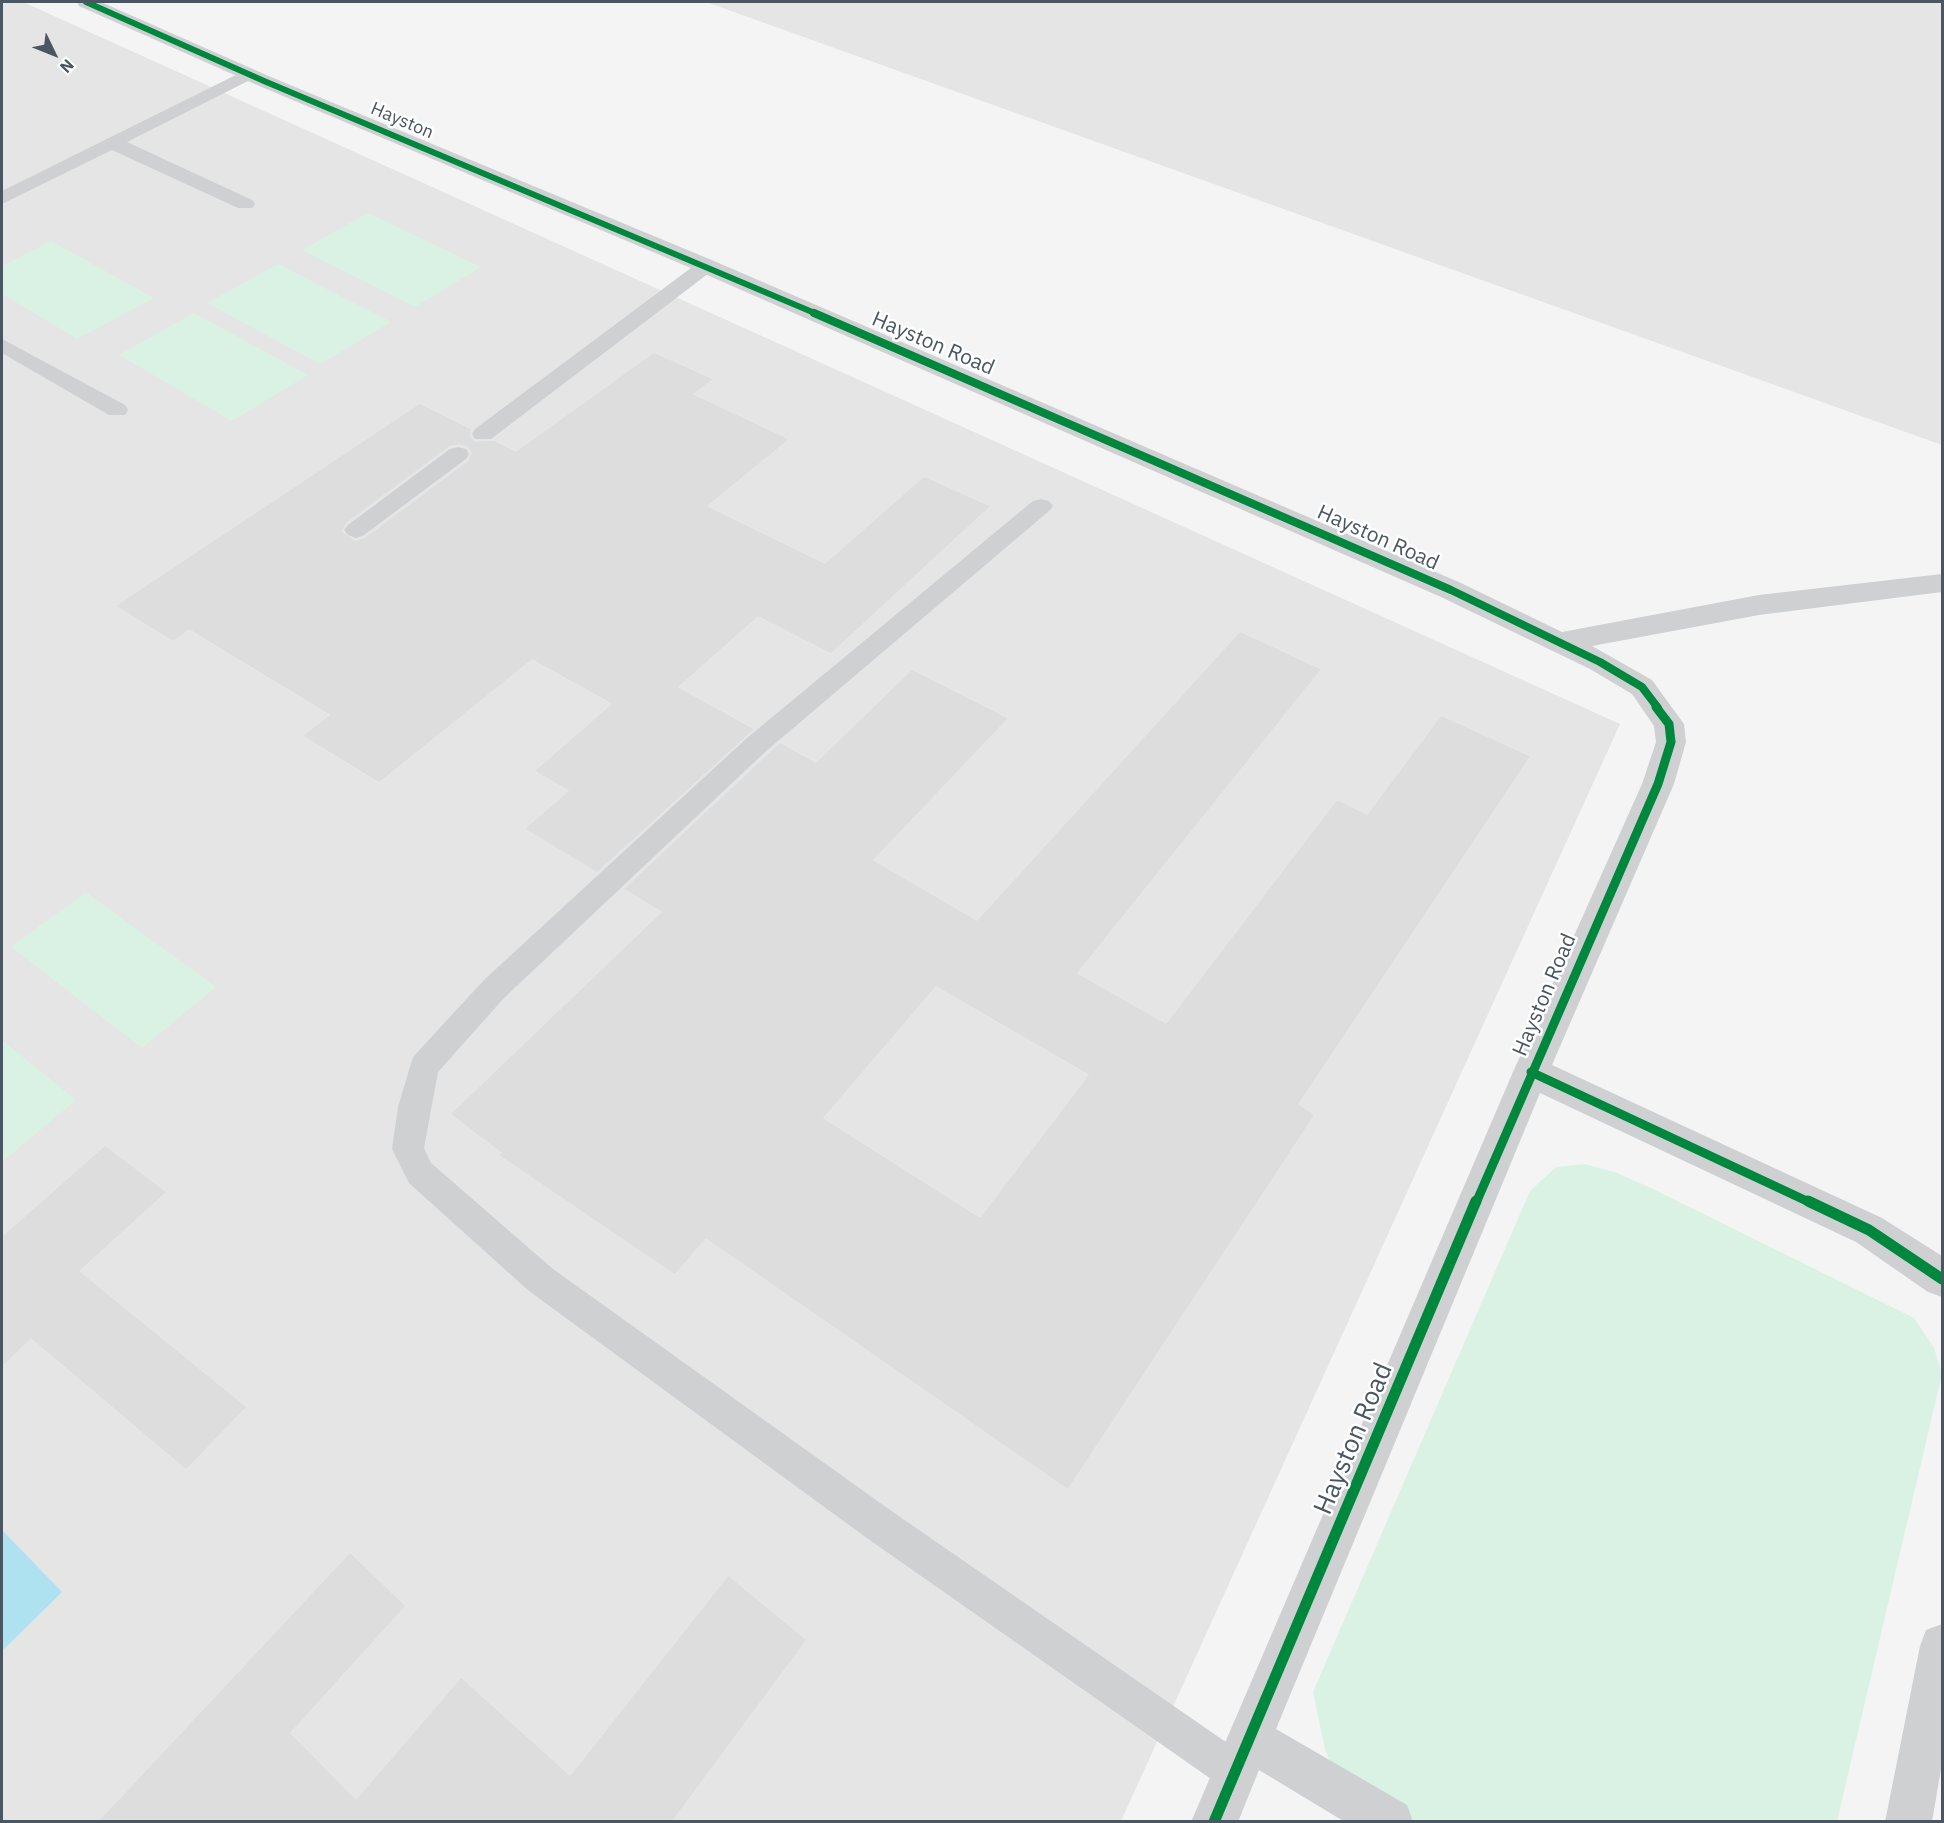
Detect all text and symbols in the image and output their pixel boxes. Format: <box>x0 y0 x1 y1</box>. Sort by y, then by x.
north arrow <box>24 24 84 84</box>
text: N <box>56 55 78 77</box>
street label: Hayston <box>367 98 437 144</box>
street label: Hayston Road <box>868 307 998 381</box>
street label: Hayston Road <box>1313 500 1443 576</box>
street label: Hayston Road <box>1508 930 1582 1060</box>
street label: Hayston Road <box>1308 1358 1400 1520</box>

